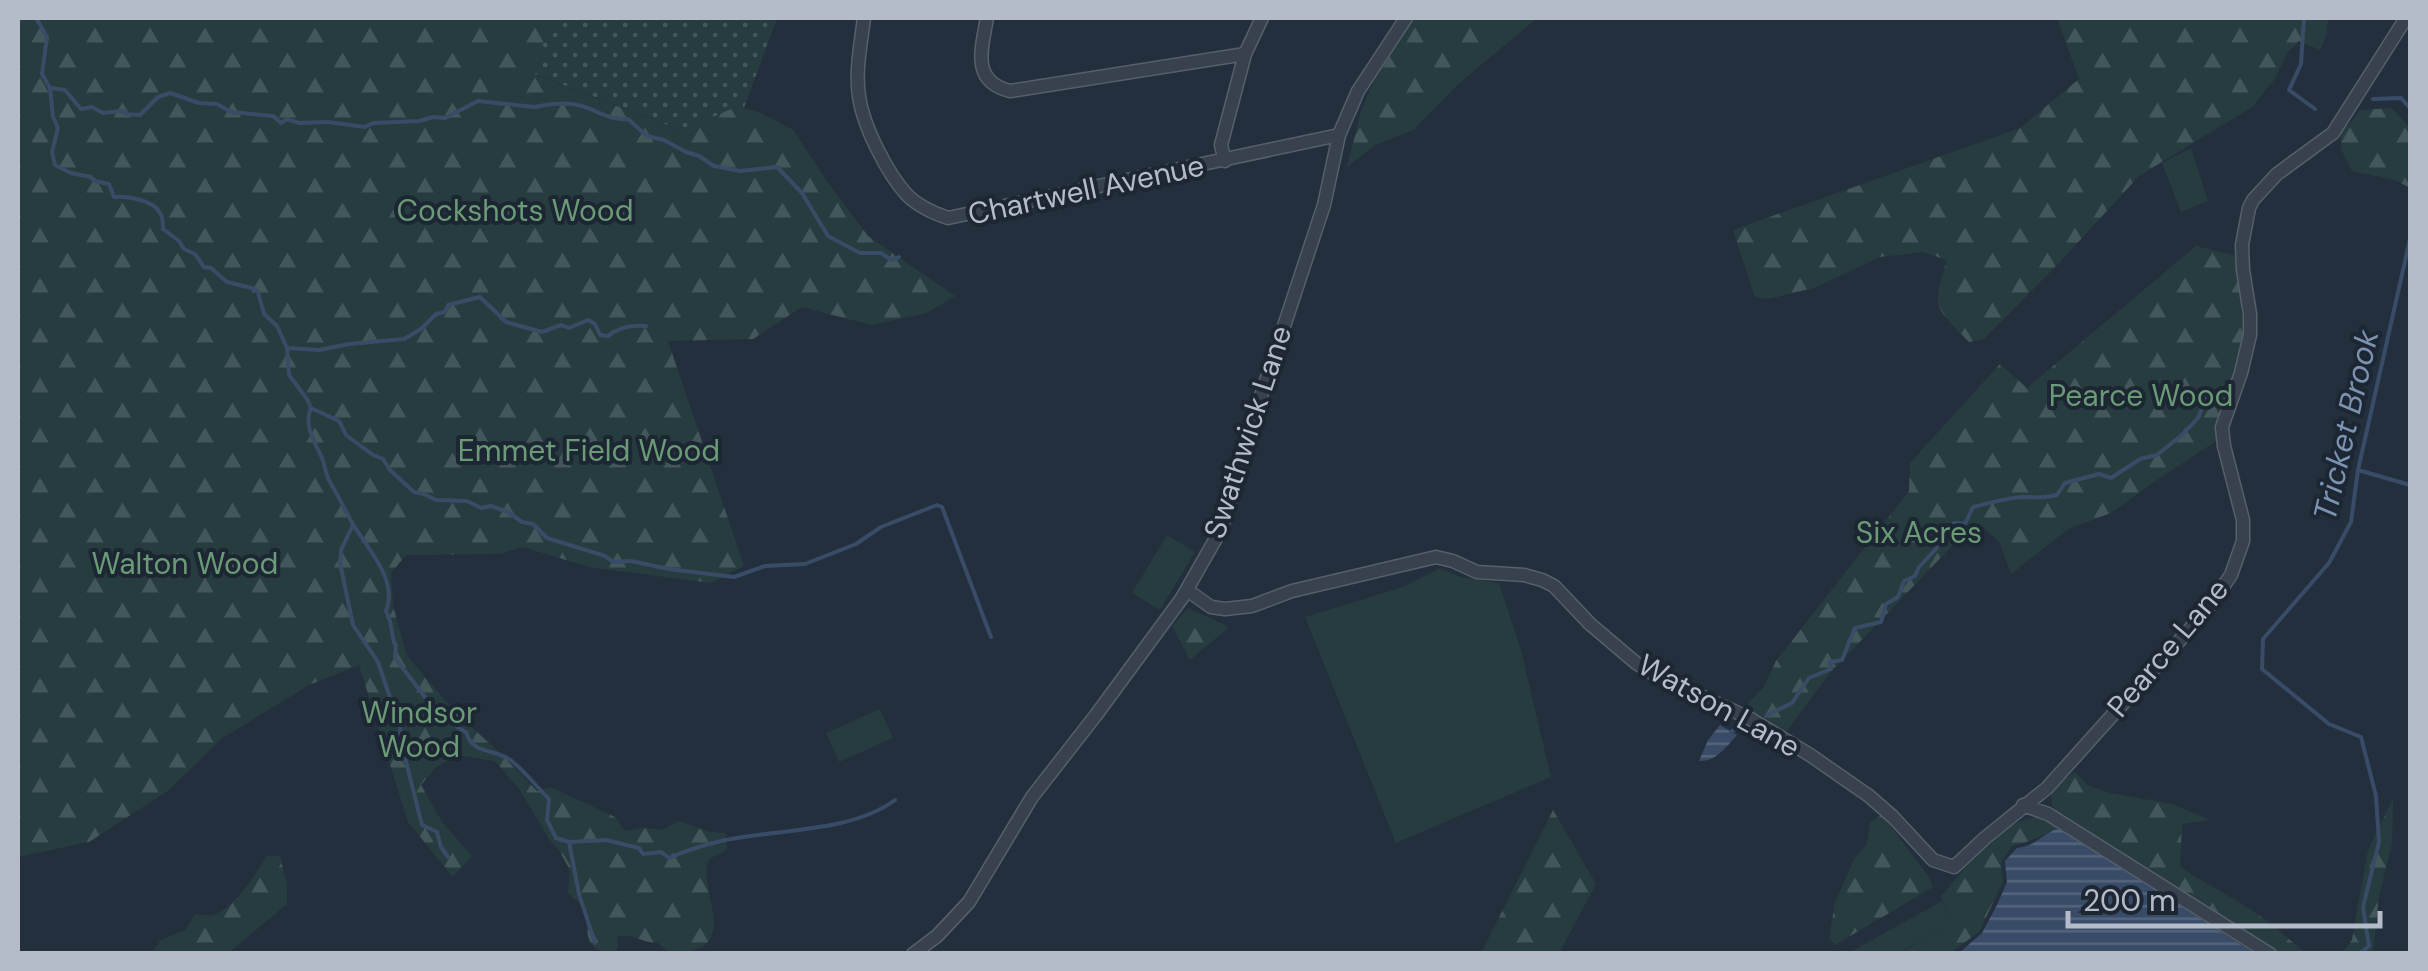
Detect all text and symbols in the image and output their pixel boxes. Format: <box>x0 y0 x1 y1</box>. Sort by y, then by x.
street label: Chartwell Avenue <box>964 145 1208 234</box>
park label: Cockshots Wood <box>397 191 633 230</box>
street label: Swathwick Lane <box>1195 321 1300 543</box>
water label: Tricket Brook <box>2304 325 2389 525</box>
park label: Pearce Wood <box>2049 376 2233 415</box>
park label: Emmet Field Wood <box>458 431 720 470</box>
park label: Six Acres <box>1856 513 1982 552</box>
park label: Walton Wood <box>92 544 278 583</box>
street label: Pearce Lane <box>2098 570 2237 725</box>
street label: Watson Lane <box>1631 645 1807 766</box>
park label: Windsor Wood <box>361 693 477 766</box>
scale bar <box>2068 866 2380 928</box>
text: 200 m <box>2083 881 2176 920</box>

